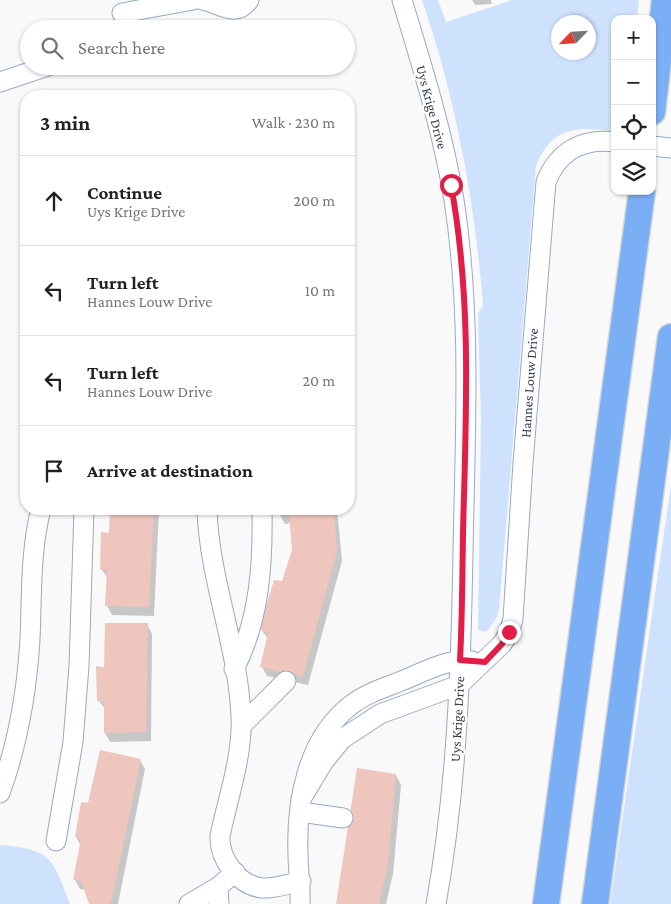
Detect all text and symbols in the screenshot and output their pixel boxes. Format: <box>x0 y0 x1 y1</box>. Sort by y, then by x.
north arrow <box>551 15 596 60</box>
map controls <box>611 15 656 195</box>
button: + <box>611 15 656 60</box>
search box <box>20 20 355 75</box>
icon: search <box>38 34 66 62</box>
text: Search here <box>78 37 165 58</box>
button: − <box>611 60 656 105</box>
street label: Uys Krige Drive <box>413 63 451 151</box>
button: locate <box>611 105 656 150</box>
text: 3 min <box>40 111 90 135</box>
text: Walk · 230 m <box>252 114 335 131</box>
button: layers <box>611 150 656 195</box>
route start <box>440 174 463 197</box>
text: Continue <box>87 182 162 203</box>
icon: ahead <box>40 187 68 215</box>
text: 200 m <box>293 192 335 209</box>
text: Uys Krige Drive <box>87 203 185 220</box>
text: Turn left <box>87 272 159 293</box>
icon: left <box>40 277 68 305</box>
text: 10 m <box>305 282 335 299</box>
text: Hannes Louw Drive <box>87 293 212 310</box>
street label: Hannes Louw Drive <box>517 328 541 438</box>
text: Turn left <box>87 362 159 383</box>
icon: left <box>40 367 68 395</box>
text: 20 m <box>302 372 335 389</box>
text: Hannes Louw Drive <box>87 383 212 400</box>
icon: arrive <box>40 457 68 485</box>
text: Arrive at destination <box>87 460 253 481</box>
route end <box>498 621 521 644</box>
street label: Uys Krige Drive <box>447 676 467 762</box>

